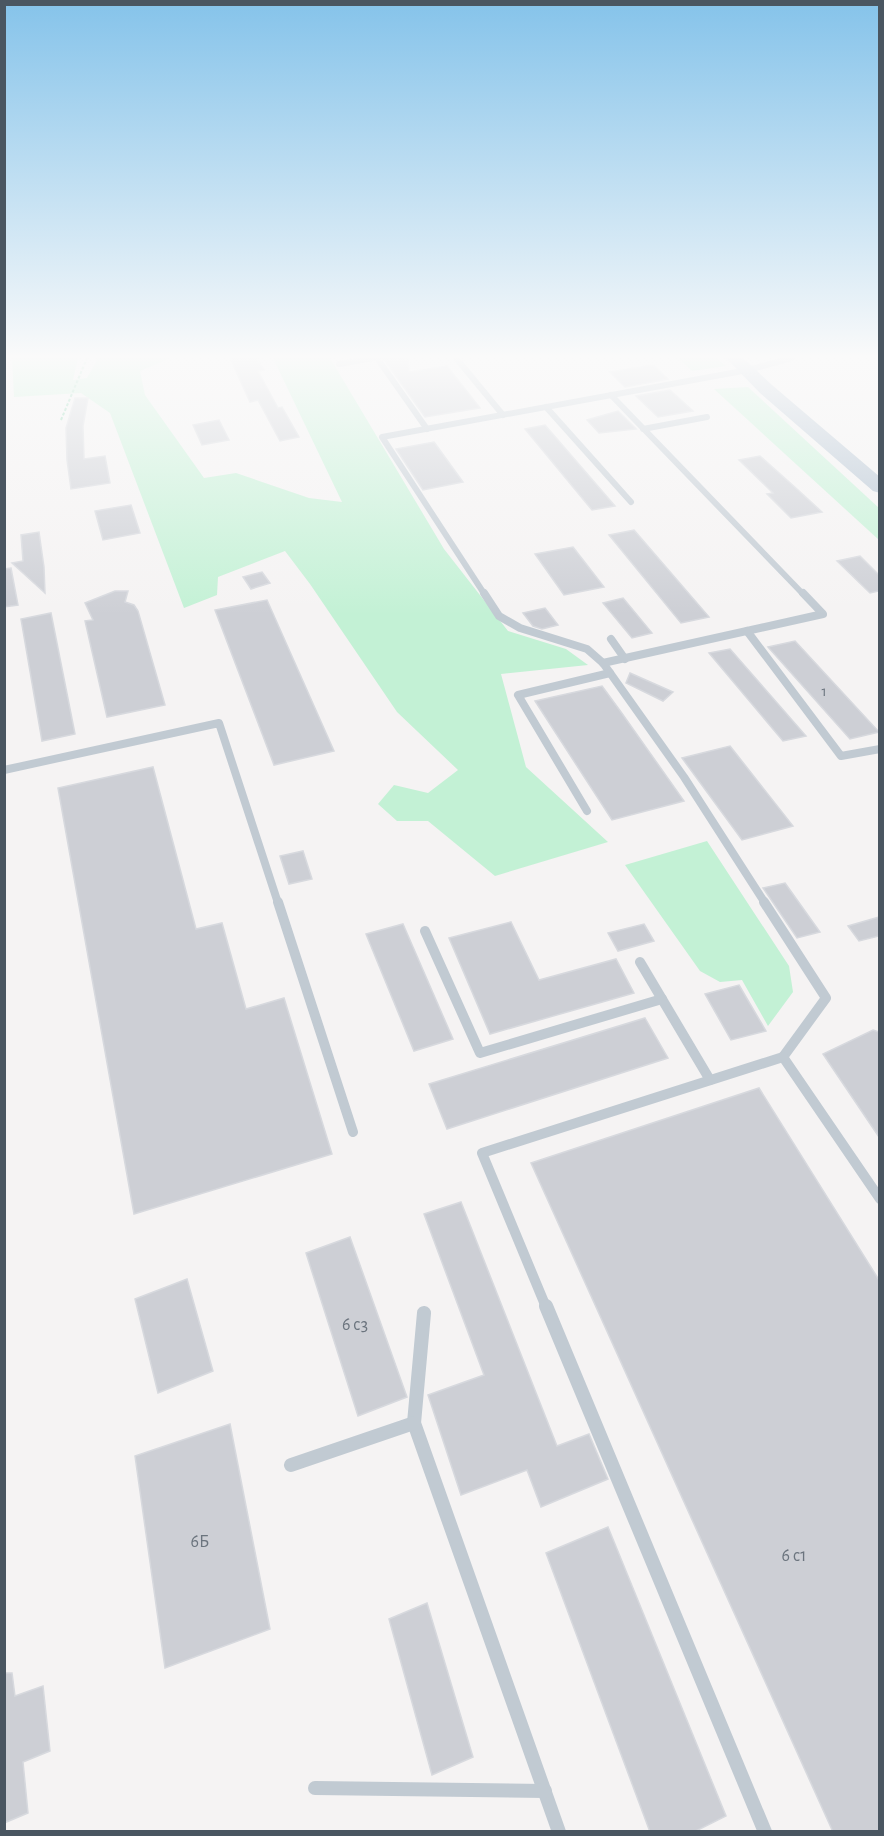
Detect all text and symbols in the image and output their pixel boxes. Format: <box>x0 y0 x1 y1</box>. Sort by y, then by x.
house number: 1 <box>821 684 827 699</box>
house number: 6 с3 <box>342 1316 368 1334</box>
house number: 6Б <box>191 1533 209 1551</box>
house number: 6 с1 <box>782 1547 806 1565</box>

